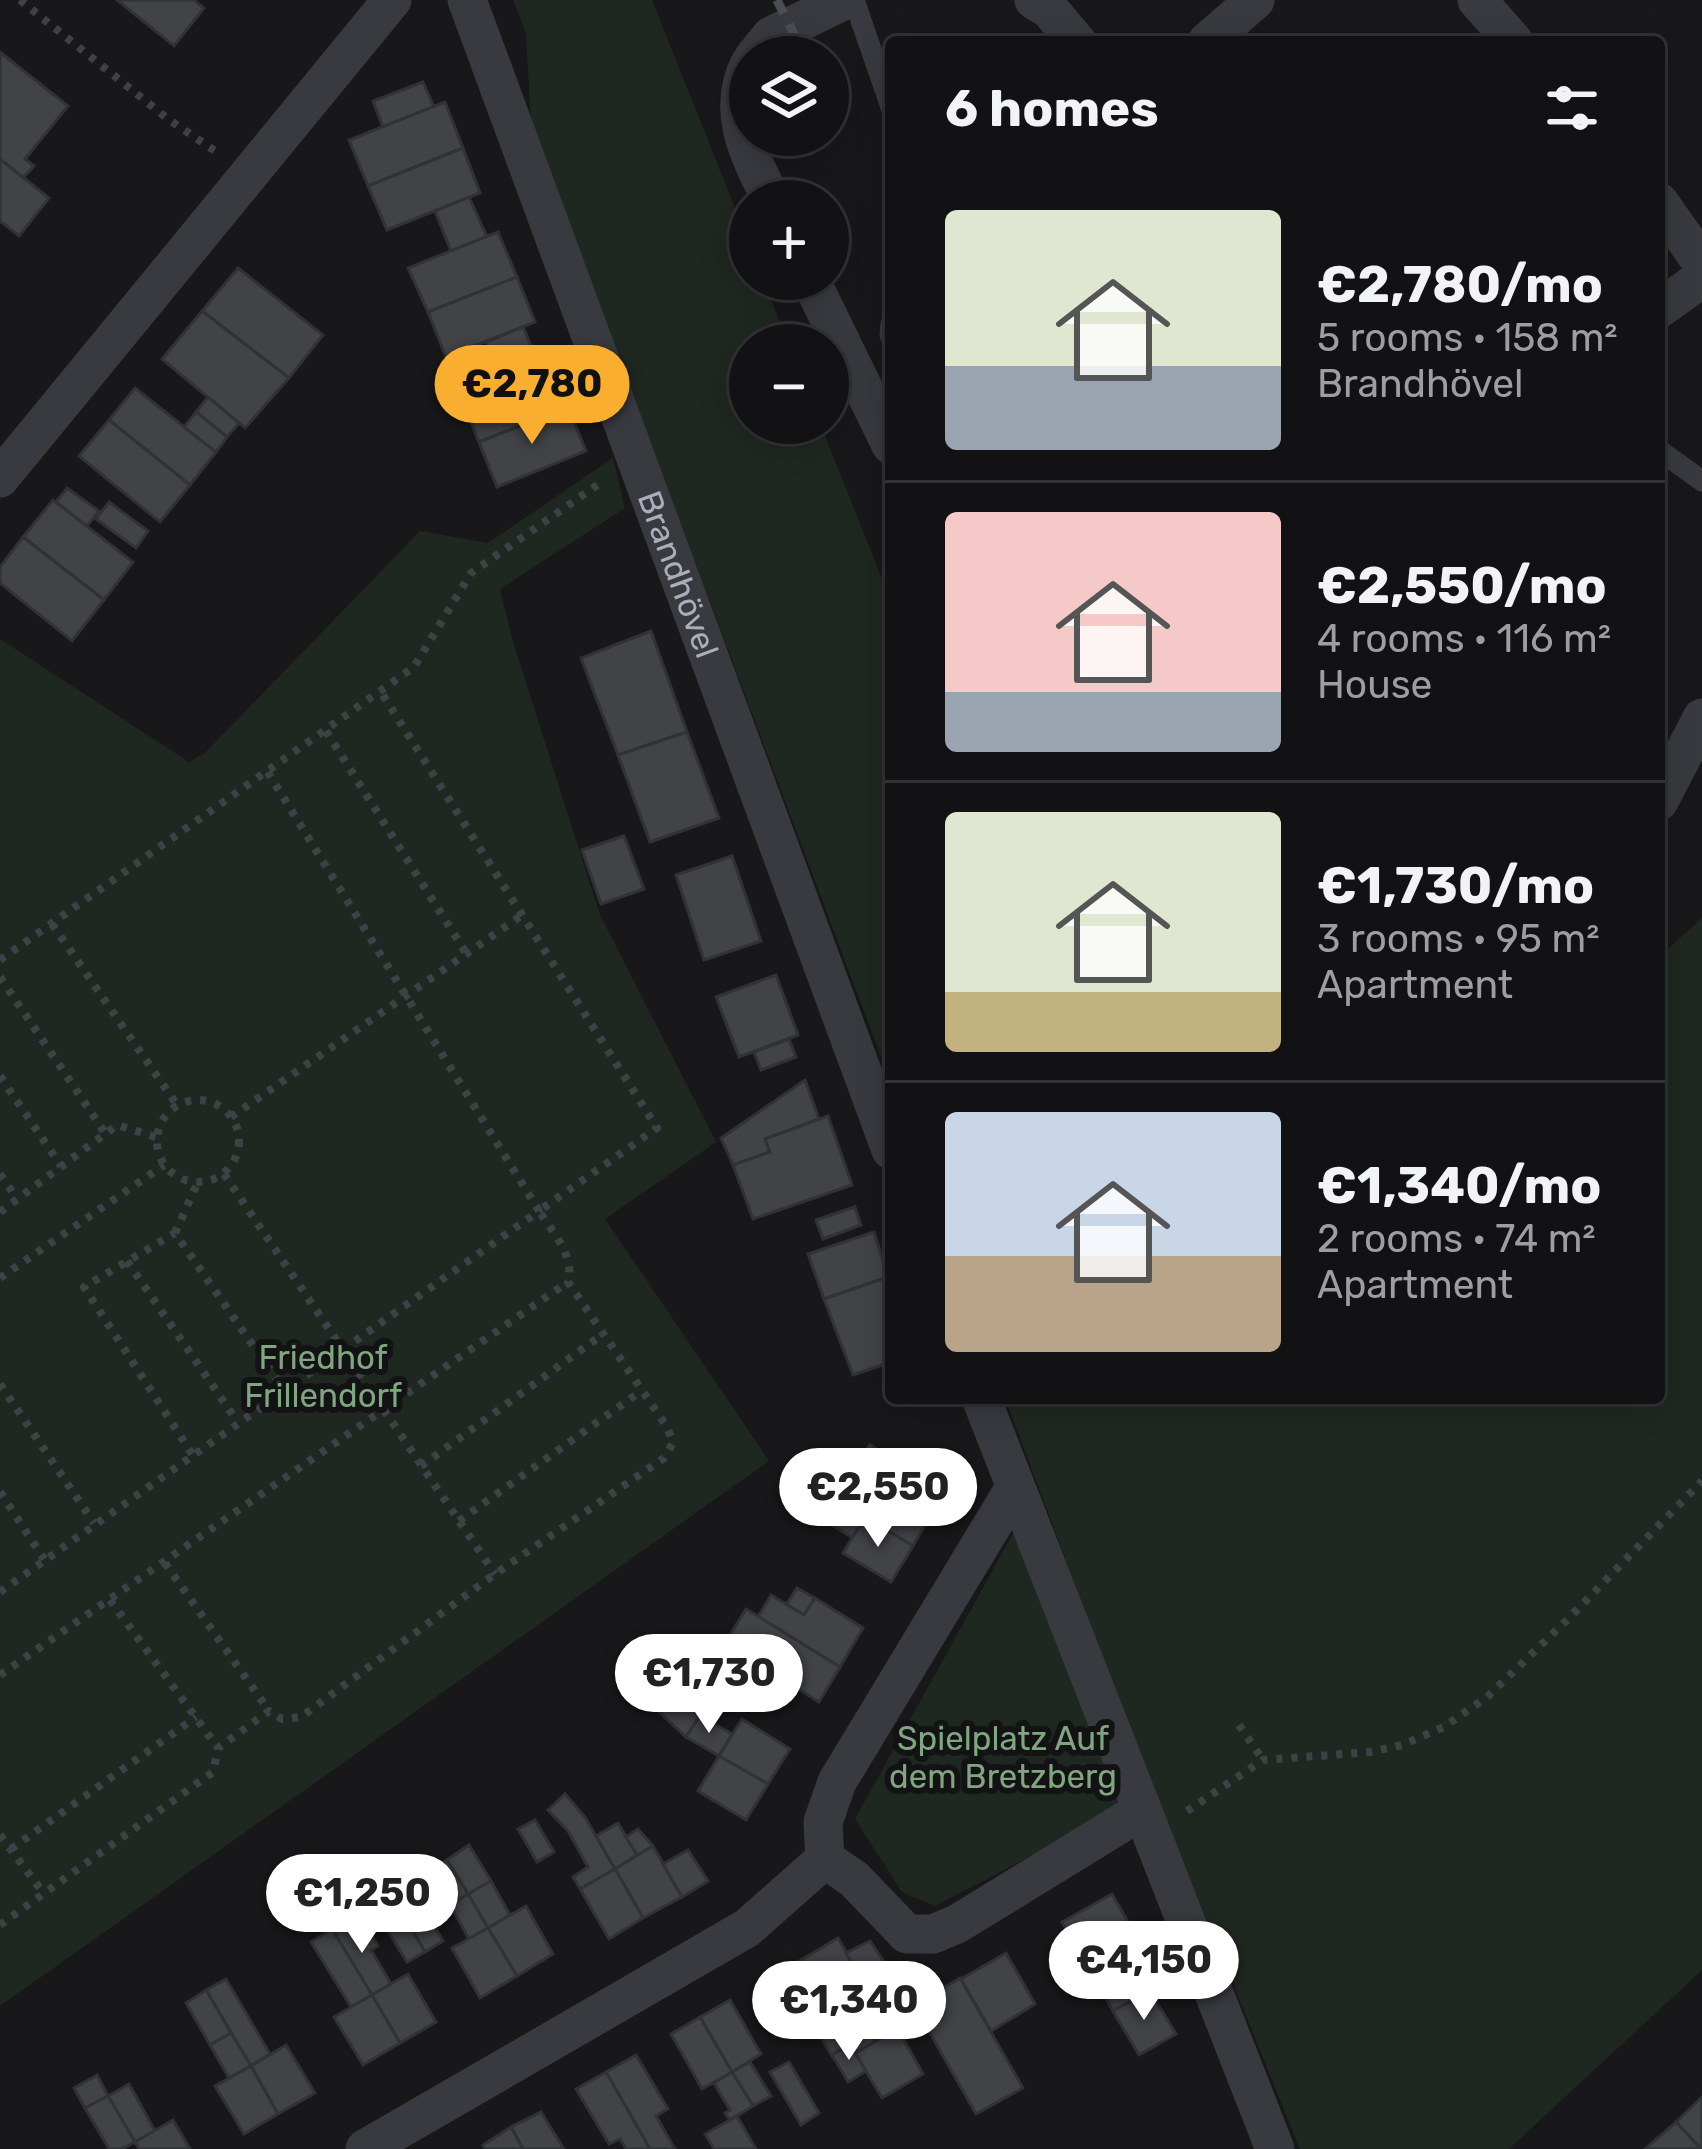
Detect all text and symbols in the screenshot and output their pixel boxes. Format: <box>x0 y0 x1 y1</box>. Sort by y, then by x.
map controls <box>729 36 849 444</box>
button: layers <box>729 36 849 156</box>
icon: filters <box>1539 75 1605 141</box>
text: 6 homes <box>945 78 1159 139</box>
button: + <box>729 180 849 300</box>
text: €2,780/mo <box>1317 254 1603 315</box>
icon: home <box>1041 258 1185 402</box>
text: 5 rooms · 158 m² <box>1317 315 1618 361</box>
button: − <box>729 324 849 444</box>
pin: €2,780 <box>434 345 630 447</box>
text: €2,780 <box>462 361 602 407</box>
text: Brandhövel <box>1317 361 1524 407</box>
street label: Brandhövel <box>630 485 727 663</box>
text: €2,550/mo <box>1317 555 1607 616</box>
icon: home <box>1041 560 1185 704</box>
text: 4 rooms · 116 m² <box>1317 616 1611 662</box>
text: House <box>1317 662 1432 708</box>
text: €1,730/mo <box>1317 855 1594 916</box>
icon: home <box>1041 860 1185 1004</box>
text: 3 rooms · 95 m² <box>1317 916 1600 962</box>
text: Apartment <box>1317 962 1513 1008</box>
text: €1,340/mo <box>1317 1155 1601 1216</box>
icon: home <box>1041 1160 1185 1304</box>
text: 2 rooms · 74 m² <box>1317 1216 1596 1262</box>
text: Apartment <box>1317 1262 1513 1308</box>
park label: Friedhof Frillendorf <box>244 1338 402 1415</box>
pin: €2,550 <box>780 1448 976 1550</box>
text: €2,550 <box>806 1464 950 1510</box>
pin: €1,730 <box>611 1634 807 1736</box>
text: €1,730 <box>642 1650 776 1696</box>
park label: Spielplatz Auf dem Bretzberg <box>889 1719 1117 1796</box>
pin: €1,250 <box>264 1854 460 1956</box>
text: €1,250 <box>293 1870 431 1916</box>
pin: €4,150 <box>1046 1921 1242 2023</box>
text: €4,150 <box>1076 1937 1212 1983</box>
pin: €1,340 <box>751 1961 947 2063</box>
text: €1,340 <box>779 1977 919 2023</box>

